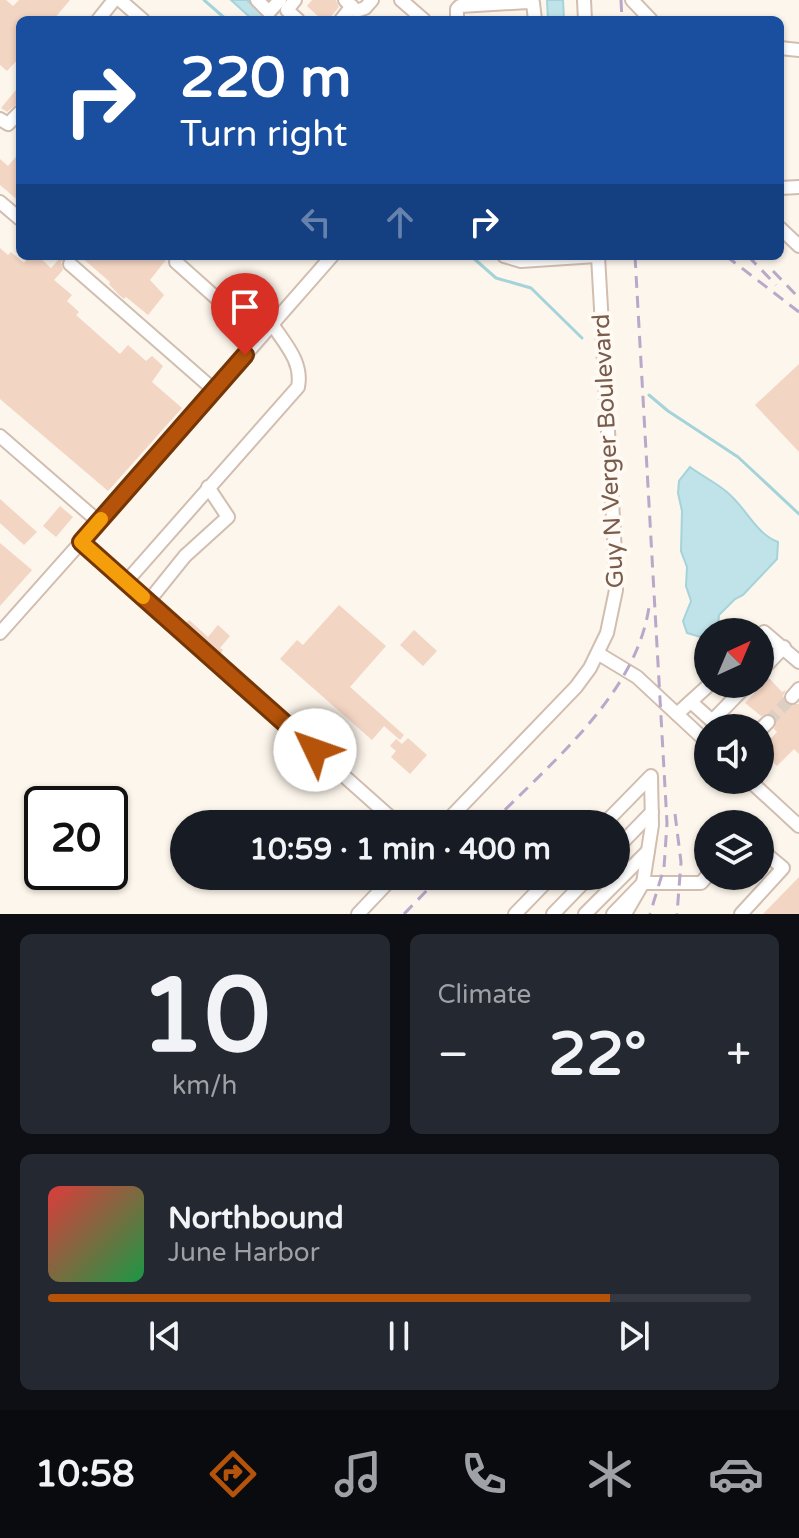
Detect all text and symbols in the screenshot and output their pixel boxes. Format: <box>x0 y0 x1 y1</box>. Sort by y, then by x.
text: 220 m <box>180 45 351 112</box>
icon: right <box>48 48 152 152</box>
text: Turn right <box>180 113 347 156</box>
icon: left <box>294 200 338 244</box>
icon: ahead <box>378 200 422 244</box>
icon: right <box>462 200 506 244</box>
pin <box>211 273 279 355</box>
icon: arrive <box>223 285 267 329</box>
street label: Guy N Verger Boulevard <box>587 313 630 589</box>
north arrow <box>694 618 774 698</box>
map controls <box>694 618 774 890</box>
position arrow <box>273 708 357 792</box>
button: sound <box>694 714 774 794</box>
speed limit sign: 20 <box>24 786 128 890</box>
button: layers <box>694 810 774 890</box>
text: 10:59 · 1 min · 400 m <box>249 831 551 868</box>
text: 10 <box>139 955 270 1080</box>
text: Climate <box>438 979 531 1010</box>
text: 22° <box>549 1019 647 1091</box>
text: − <box>438 1029 469 1082</box>
text: + <box>726 1029 751 1082</box>
text: km/h <box>172 1070 237 1101</box>
text: Northbound <box>168 1200 344 1237</box>
text: June Harbor <box>168 1237 320 1268</box>
icon: previous <box>143 1314 187 1358</box>
icon: pause <box>377 1314 421 1358</box>
icon: next <box>612 1314 656 1358</box>
icon: directions <box>205 1446 261 1502</box>
icon: music <box>330 1446 386 1502</box>
icon: phone <box>456 1446 512 1502</box>
icon: climate <box>582 1446 638 1502</box>
icon: car <box>708 1446 764 1502</box>
text: 10:58 <box>35 1453 135 1496</box>

